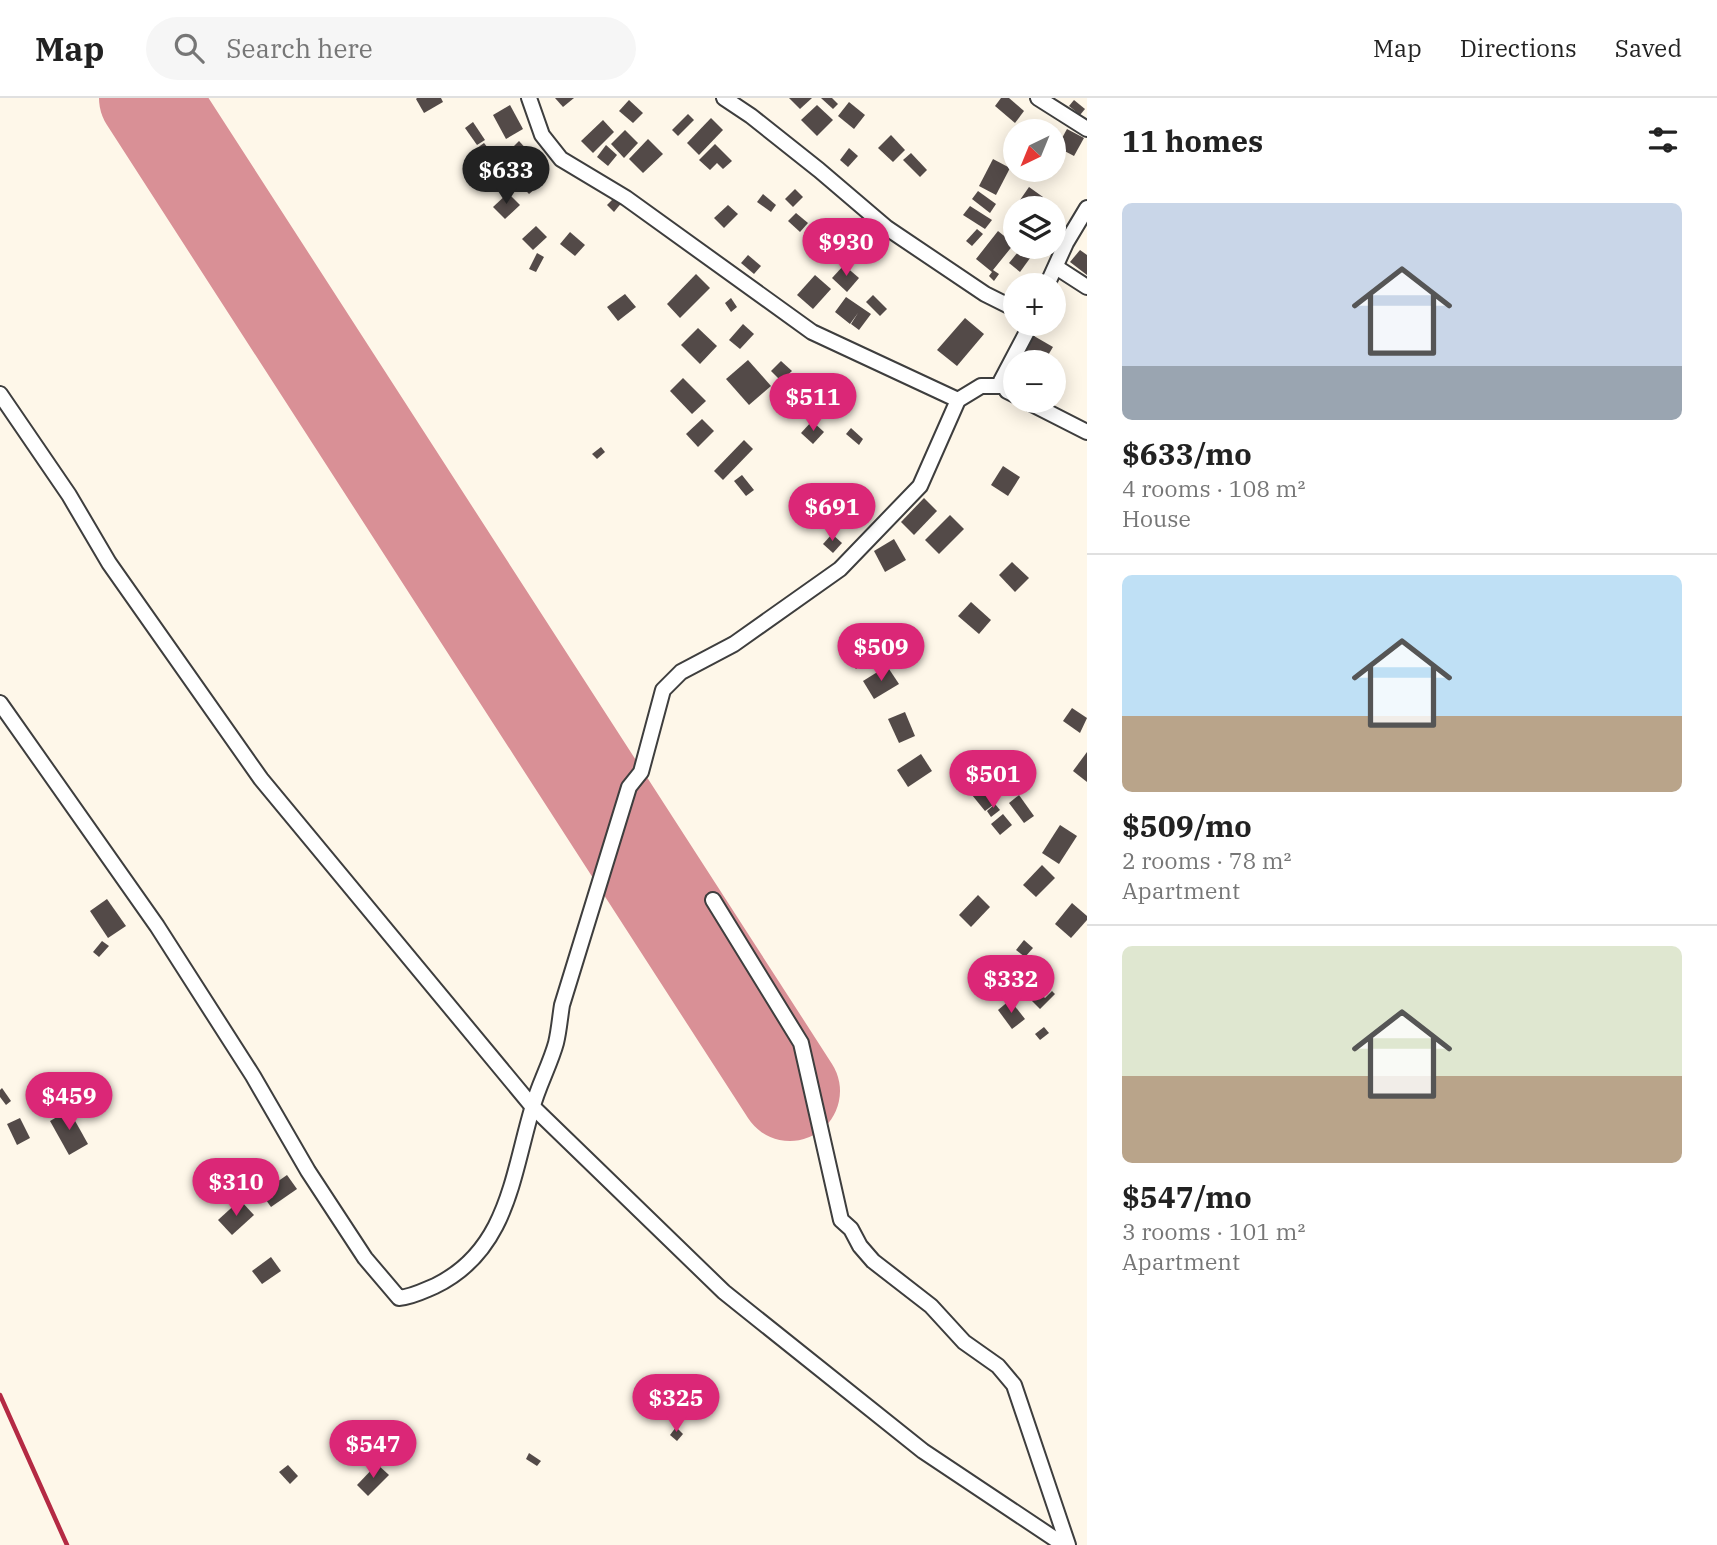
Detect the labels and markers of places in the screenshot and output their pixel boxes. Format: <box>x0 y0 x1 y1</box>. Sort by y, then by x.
pin: $633 <box>465 146 547 206</box>
pin: $930 <box>805 218 887 278</box>
pin: $511 <box>772 374 854 433</box>
pin: $691 <box>791 484 873 543</box>
pin: $509 <box>840 624 922 683</box>
pin: $501 <box>952 750 1034 810</box>
pin: $332 <box>970 956 1052 1015</box>
pin: $459 <box>28 1072 110 1132</box>
pin: $310 <box>195 1158 277 1218</box>
pin: $325 <box>635 1374 717 1434</box>
pin: $547 <box>332 1420 414 1480</box>

